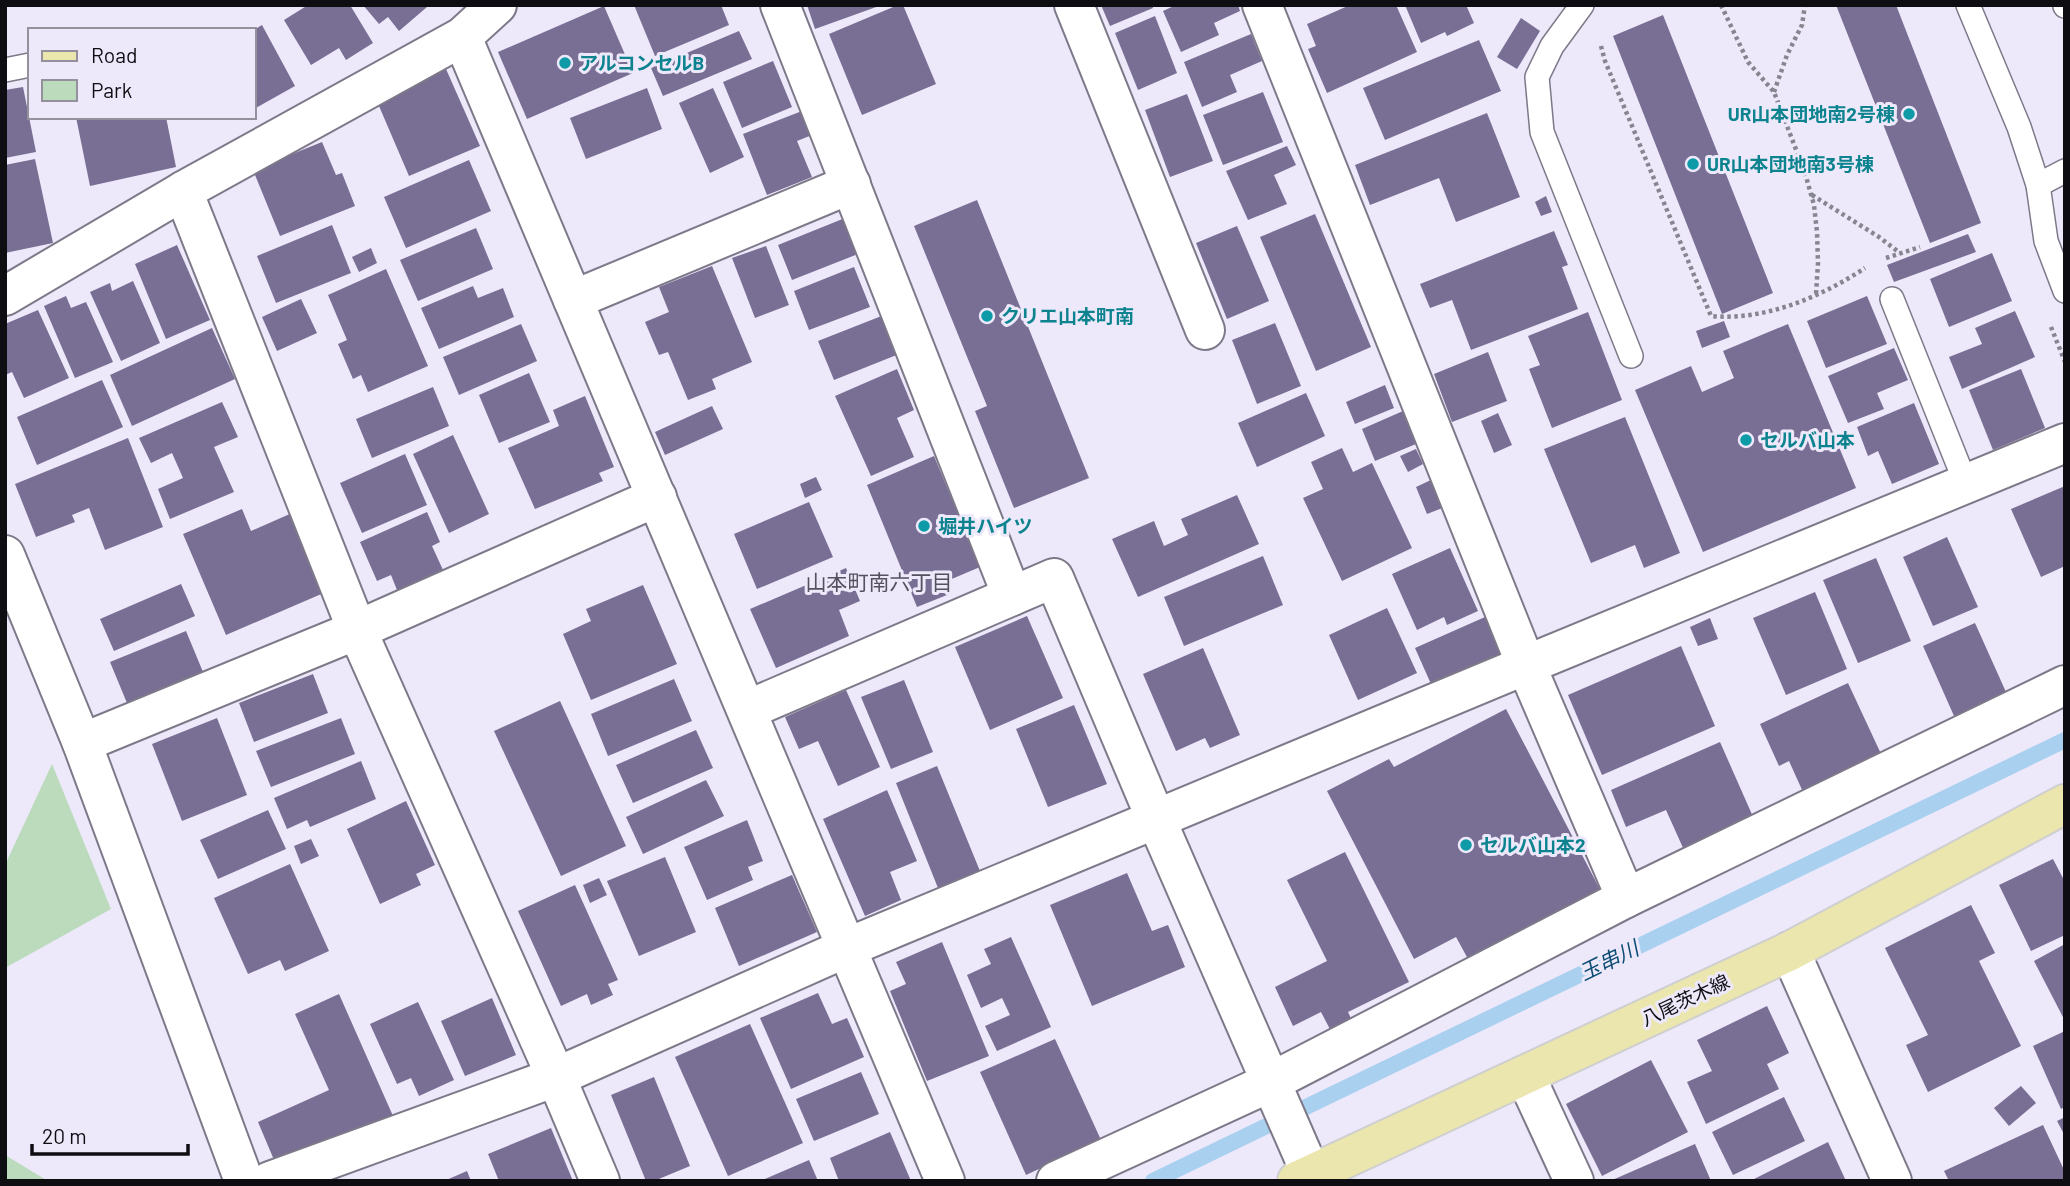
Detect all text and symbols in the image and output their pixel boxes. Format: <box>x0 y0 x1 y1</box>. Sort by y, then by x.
legend <box>28 28 256 119</box>
text: Road <box>91 42 137 67</box>
place label: アルコンセルB <box>579 51 704 74</box>
marker: アルコンセルB <box>557 55 573 71</box>
text: Park <box>91 77 132 102</box>
place label: UR山本団地南2号棟 <box>1728 102 1895 125</box>
marker: UR山本団地南2号棟 <box>1901 106 1917 122</box>
place label: UR山本団地南3号棟 <box>1707 152 1874 175</box>
marker: UR山本団地南3号棟 <box>1685 156 1701 172</box>
place label: クリエ山本町南 <box>1001 304 1134 327</box>
marker: クリエ山本町南 <box>979 308 995 324</box>
place label: セルバ山本 <box>1760 428 1855 451</box>
marker: セルバ山本 <box>1738 432 1754 448</box>
place label: 堀井ハイツ <box>938 514 1033 537</box>
marker: 堀井ハイツ <box>916 518 932 534</box>
district label: 山本町南六丁目 <box>806 569 953 594</box>
place label: セルバ山本2 <box>1480 833 1586 856</box>
marker: セルバ山本2 <box>1458 837 1474 853</box>
water label: 玉串川 <box>1575 934 1644 985</box>
street label: 八尾茨木線 <box>1637 969 1733 1030</box>
scale bar <box>32 1112 187 1156</box>
text: 20 m <box>42 1123 87 1148</box>

